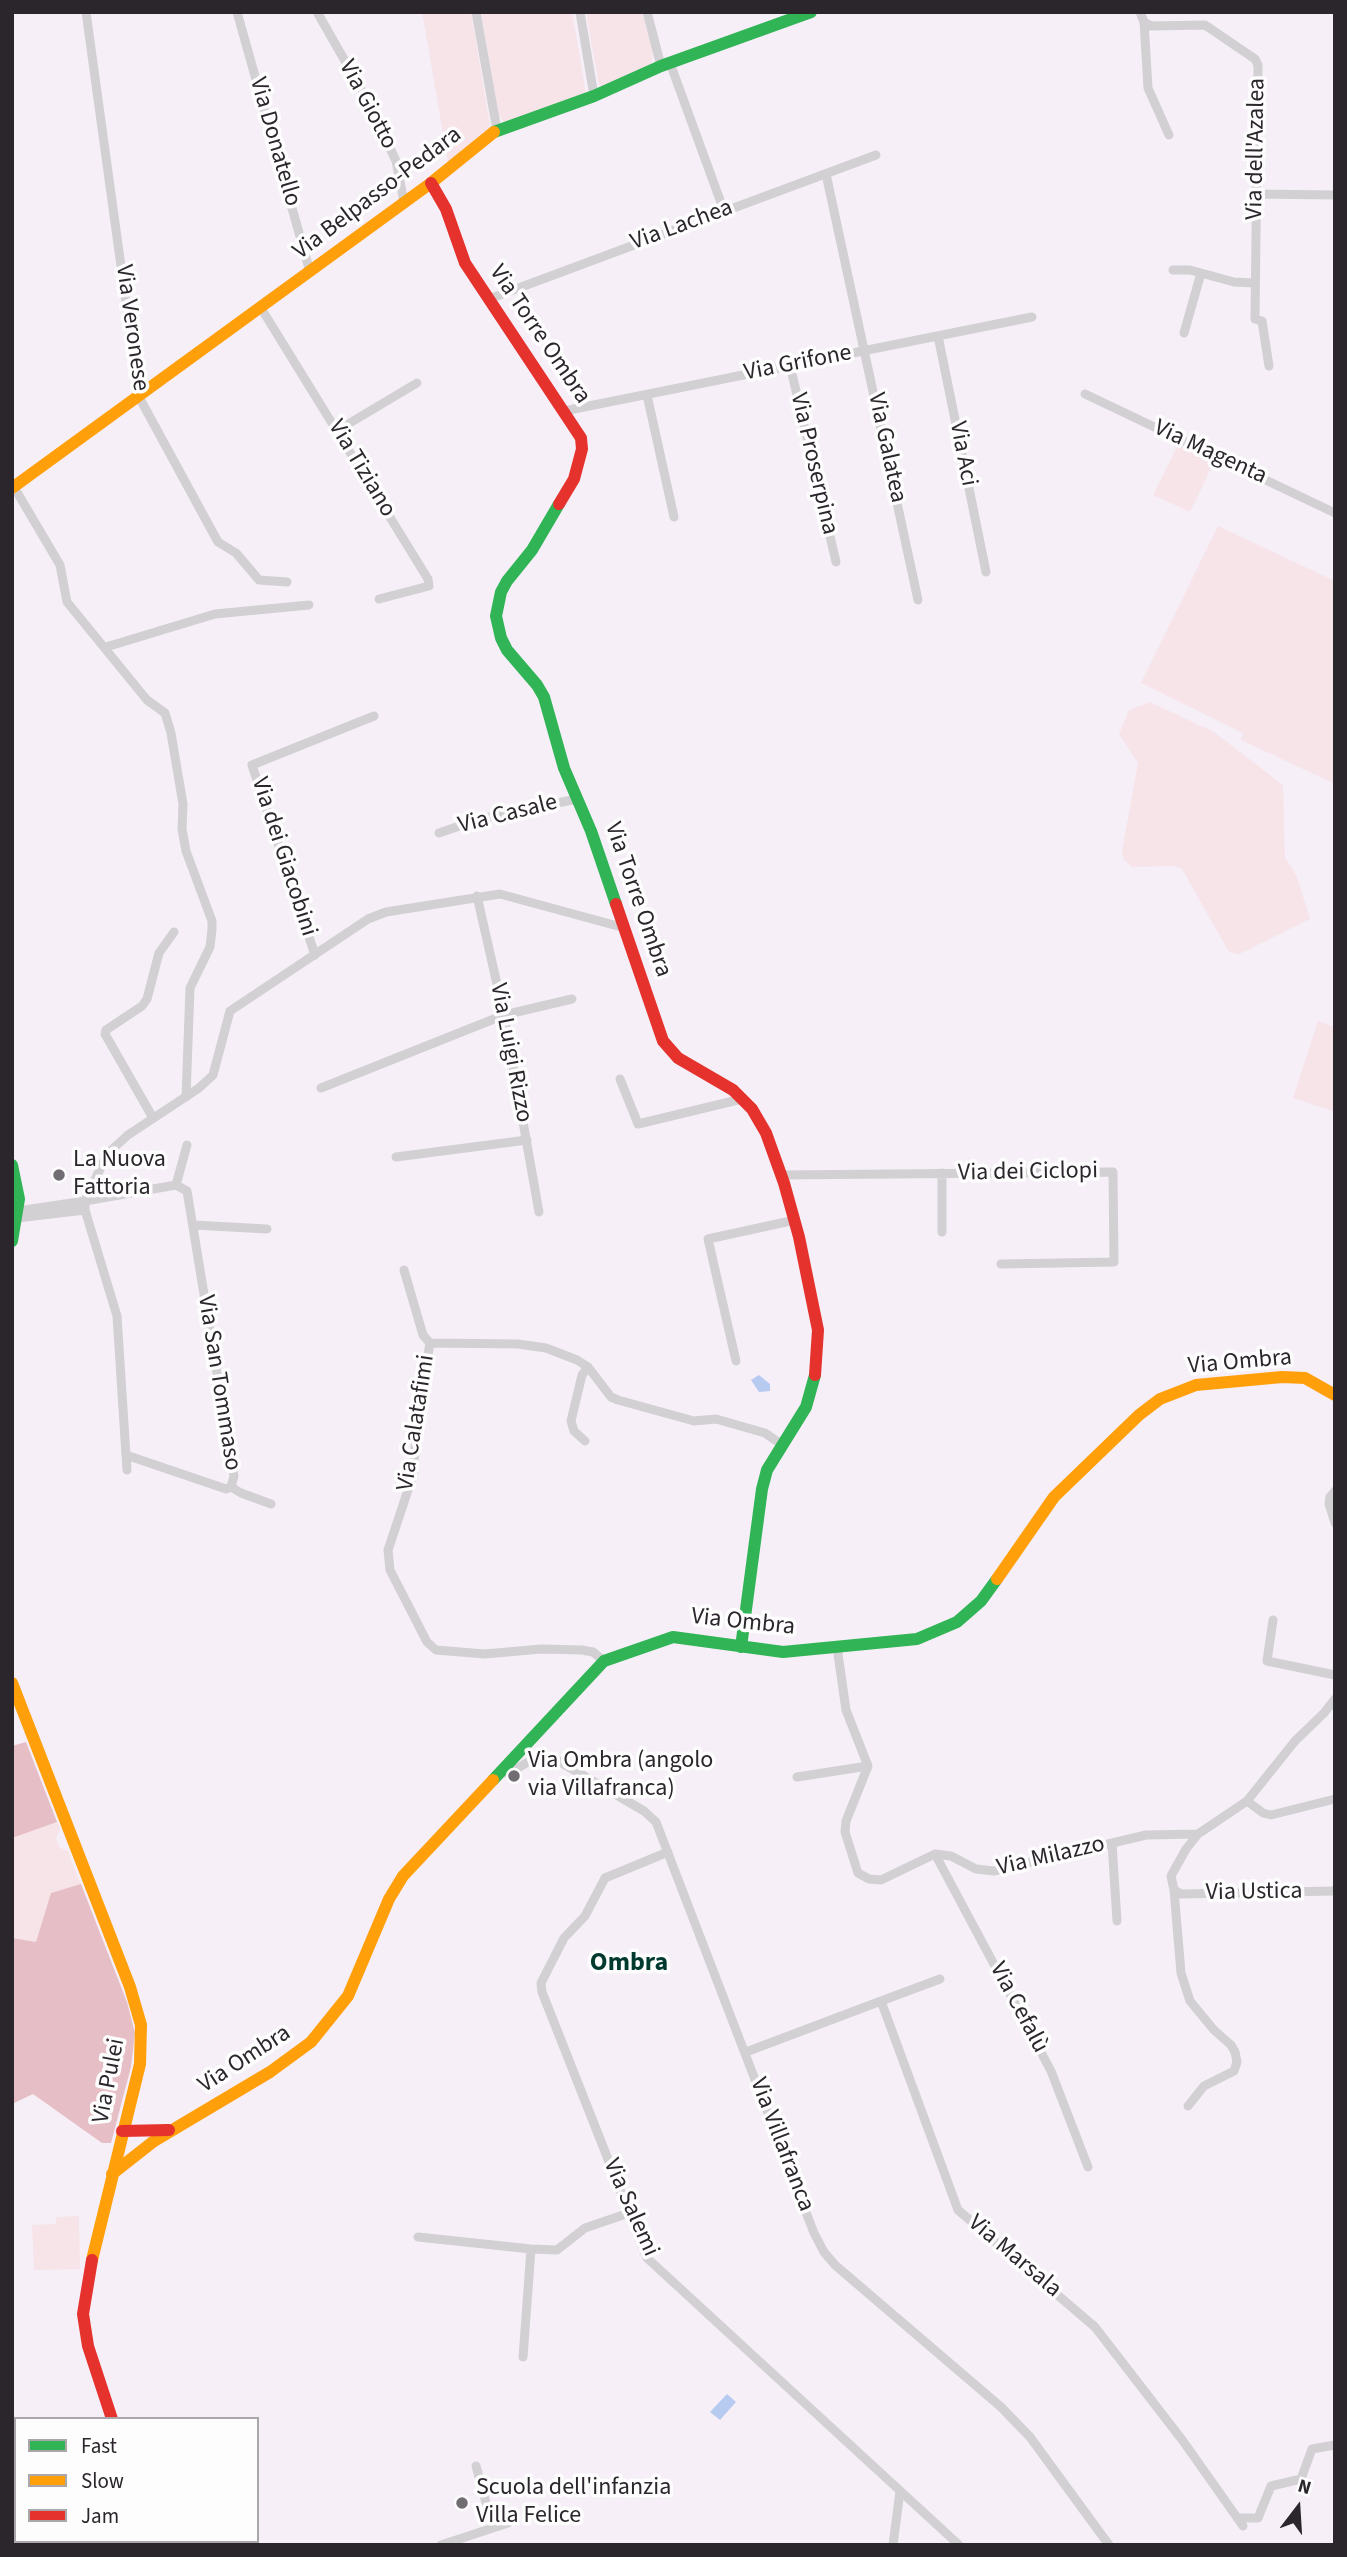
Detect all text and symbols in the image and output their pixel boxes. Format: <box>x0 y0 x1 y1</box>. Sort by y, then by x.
street label: Via Giotto <box>332 55 402 155</box>
street label: Via Donatello <box>242 74 306 210</box>
street label: Via dell'Azalea <box>1241 78 1273 220</box>
street label: Via Belpasso-Pedara <box>288 121 468 267</box>
street label: Via Lachea <box>627 194 737 258</box>
street label: Via Torre Ombra <box>482 260 596 410</box>
street label: Via Veronese <box>108 263 154 393</box>
street label: Via Grifone <box>742 339 854 389</box>
street label: Via Proserpina <box>783 390 843 538</box>
street label: Via Galatea <box>860 391 912 505</box>
street label: Via Magenta <box>1149 414 1271 492</box>
street label: Via Tiziano <box>321 415 401 523</box>
street label: Via Aci <box>942 419 982 489</box>
street label: Via dei Giacobini <box>244 774 322 940</box>
street label: Via Casale <box>455 789 561 841</box>
street label: Via Torre Ombra <box>597 819 677 981</box>
street label: Via Luigi Rizzo <box>482 981 538 1125</box>
place label: La Nuova Fattoria <box>73 1147 166 1203</box>
street label: Via dei Ciclopi <box>958 1157 1098 1189</box>
marker: La Nuova Fattoria <box>51 1167 67 1183</box>
street label: Via San Tommaso <box>190 1293 246 1473</box>
street label: Via Ombra <box>1187 1344 1293 1382</box>
street label: Via Calatafimi <box>392 1353 442 1493</box>
street label: Via Ombra <box>690 1603 796 1643</box>
place label: Via Ombra (angolo via Villafranca) <box>528 1748 713 1804</box>
marker: Via Ombra (angolo via Villafranca) <box>506 1768 522 1784</box>
street label: Via Milazzo <box>994 1831 1108 1883</box>
street label: Via Ustica <box>1205 1878 1303 1908</box>
district label: Ombra <box>590 1948 668 1980</box>
street label: Via Cefalù <box>982 1958 1054 2058</box>
street label: Via Ombra <box>193 2020 297 2100</box>
street label: Via Pulei <box>88 2036 132 2126</box>
street label: Via Villafranca <box>742 2074 820 2216</box>
street label: Via Salemi <box>596 2155 664 2261</box>
street label: Via Marsala <box>961 2210 1067 2304</box>
legend <box>14 2417 259 2543</box>
text: Fast <box>81 2431 117 2461</box>
text: Slow <box>81 2466 124 2496</box>
north arrow <box>1263 2473 1333 2543</box>
text: N <box>1294 2473 1314 2502</box>
place label: Scuola dell'infanzia Villa Felice <box>476 2475 671 2531</box>
marker: Scuola dell'infanzia Villa Felice <box>454 2495 470 2511</box>
text: Jam <box>81 2501 119 2531</box>

